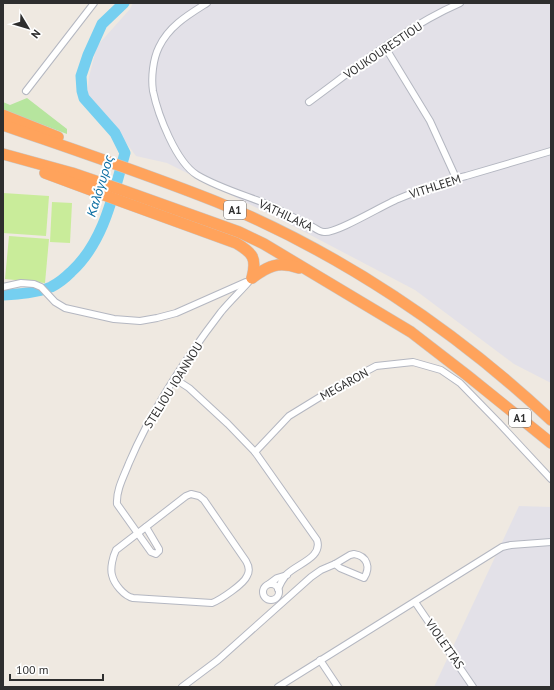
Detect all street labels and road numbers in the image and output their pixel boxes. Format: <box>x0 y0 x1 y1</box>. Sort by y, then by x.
street label: VOUKOURESTIOU <box>340 18 425 82</box>
street label: VITHLEEM <box>406 171 463 202</box>
street label: VATHILAKA <box>256 196 315 234</box>
road number: A1 <box>224 201 246 219</box>
street label: STELIOU IOANNOU <box>140 339 206 431</box>
street label: MEGARON <box>317 365 371 403</box>
road number: A1 <box>509 409 531 427</box>
street label: VIOLETTAS <box>422 615 468 672</box>

